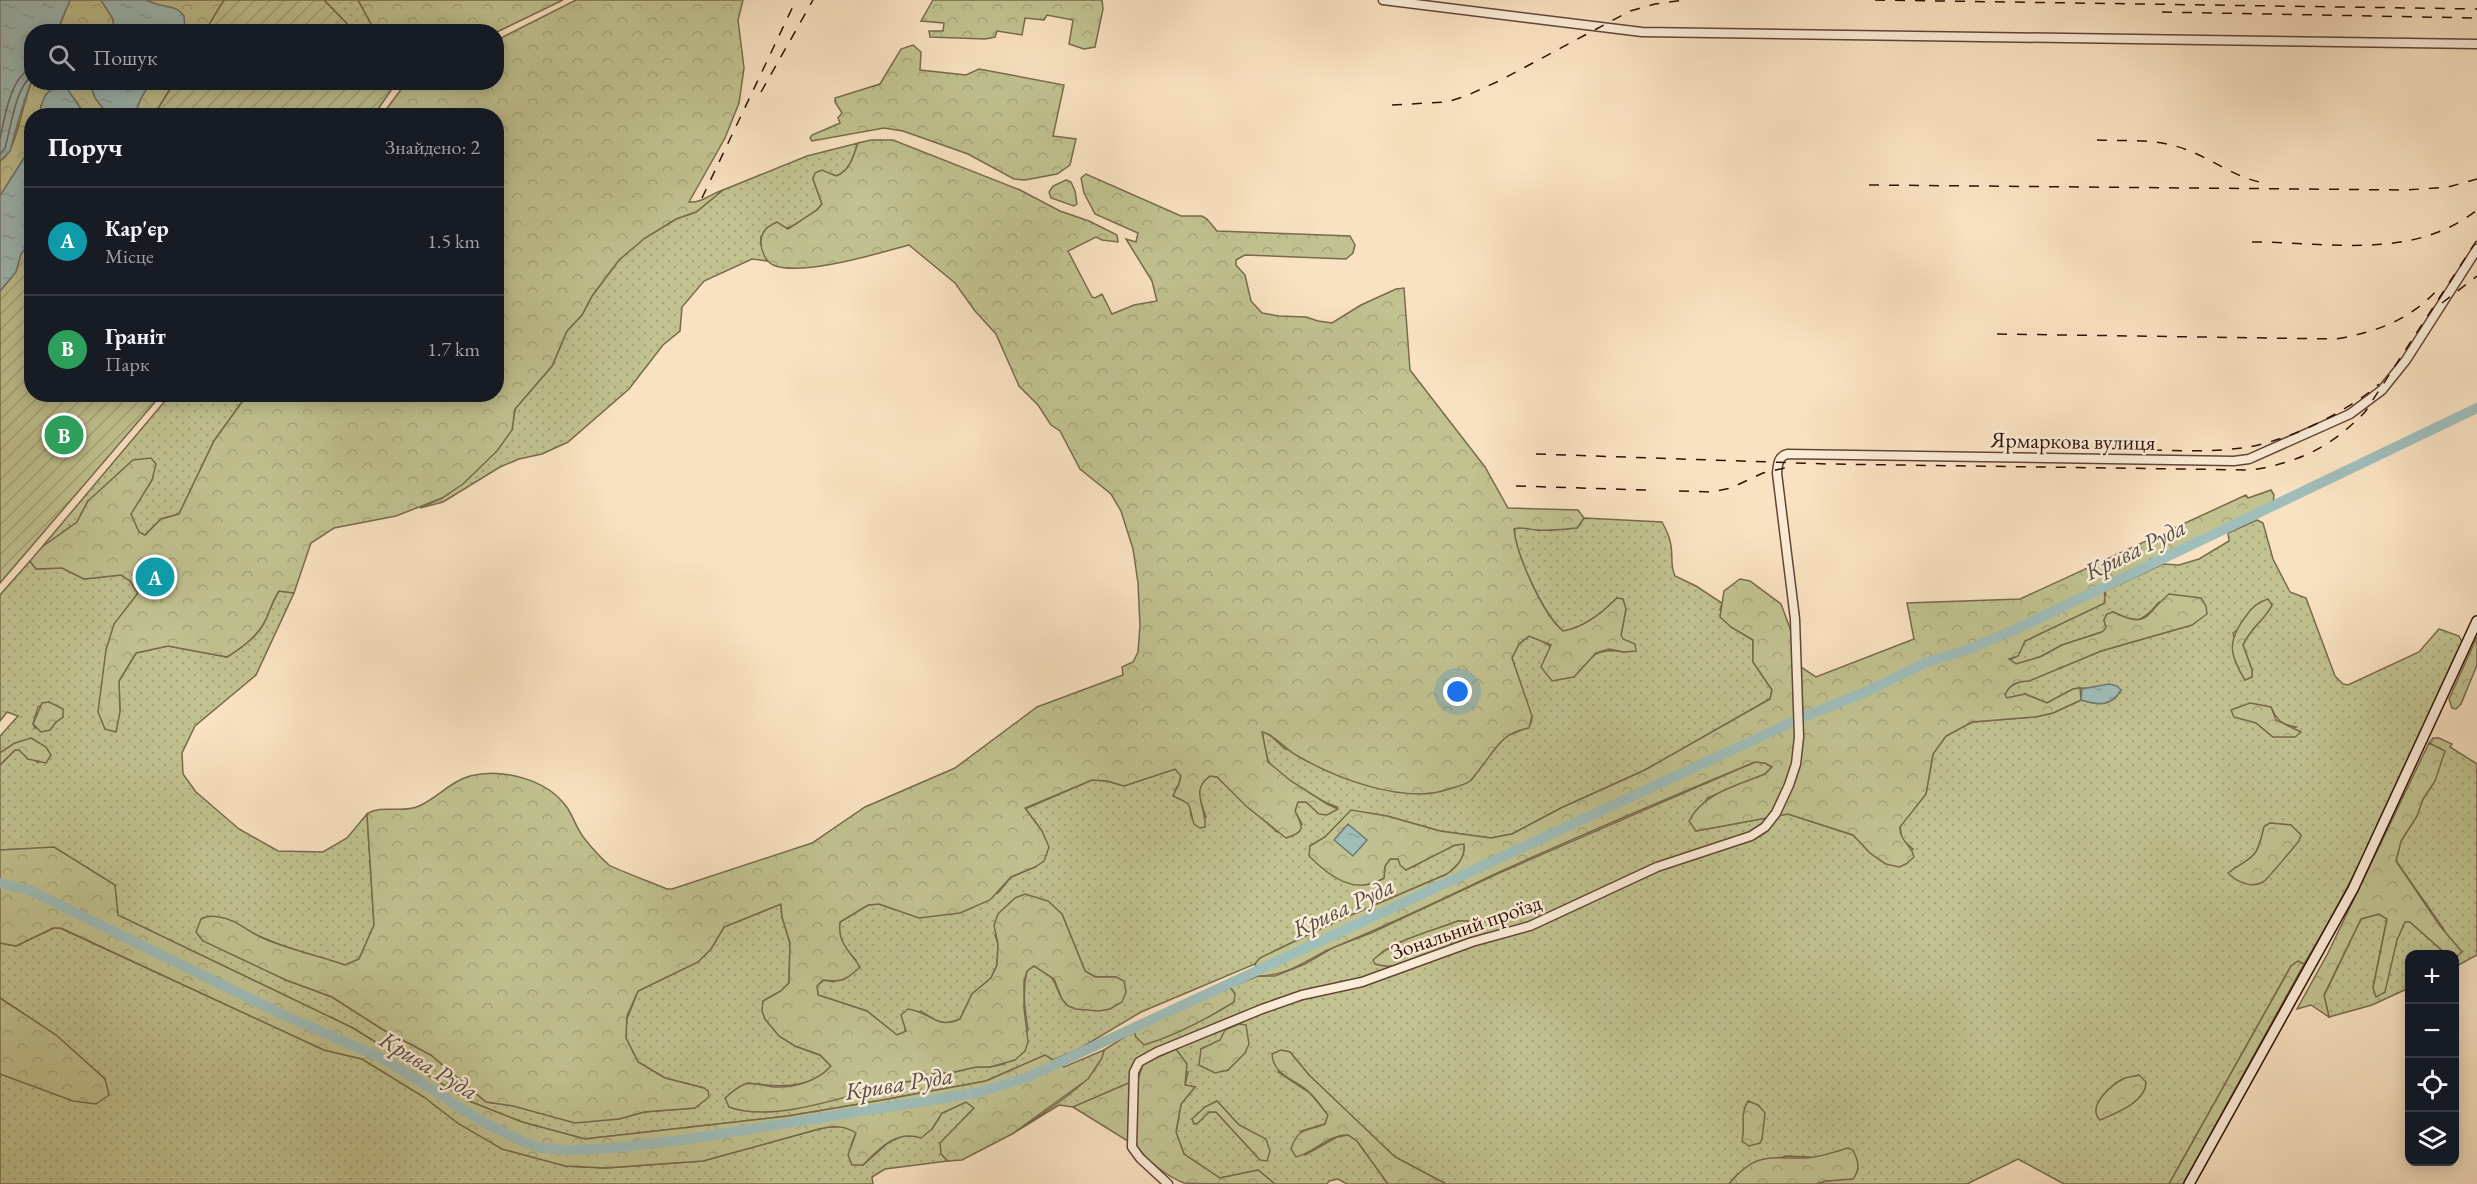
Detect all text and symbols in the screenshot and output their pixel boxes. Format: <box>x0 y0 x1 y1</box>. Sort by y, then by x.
search box <box>24 24 504 90</box>
icon: search <box>45 41 78 74</box>
text: Пошук <box>93 43 157 72</box>
text: Поруч <box>48 130 123 164</box>
text: Знайдено: 2 <box>385 134 480 160</box>
text: Кар'єр <box>105 214 169 243</box>
text: A <box>60 228 75 254</box>
text: 1.5 km <box>427 228 480 254</box>
text: Місце <box>105 243 154 269</box>
text: Граніт <box>105 322 166 351</box>
text: B <box>61 336 74 362</box>
text: 1.7 km <box>427 336 480 362</box>
text: Парк <box>105 351 149 377</box>
pin: B <box>44 412 84 458</box>
street label: Ярмаркова вулиця <box>1989 425 2156 457</box>
water label: Крива Руда <box>2078 511 2191 587</box>
pin: A <box>136 554 174 600</box>
your location <box>1443 677 1472 706</box>
water label: Крива Руда <box>1286 870 1399 945</box>
street label: Зональний проїзд <box>1387 888 1545 966</box>
map controls <box>2405 950 2459 1166</box>
button: + <box>2405 950 2459 1004</box>
button: − <box>2405 1004 2459 1058</box>
water label: Крива Руда <box>373 1023 484 1106</box>
button: locate <box>2405 1058 2459 1112</box>
water label: Крива Руда <box>842 1059 956 1107</box>
button: layers <box>2405 1112 2459 1166</box>

